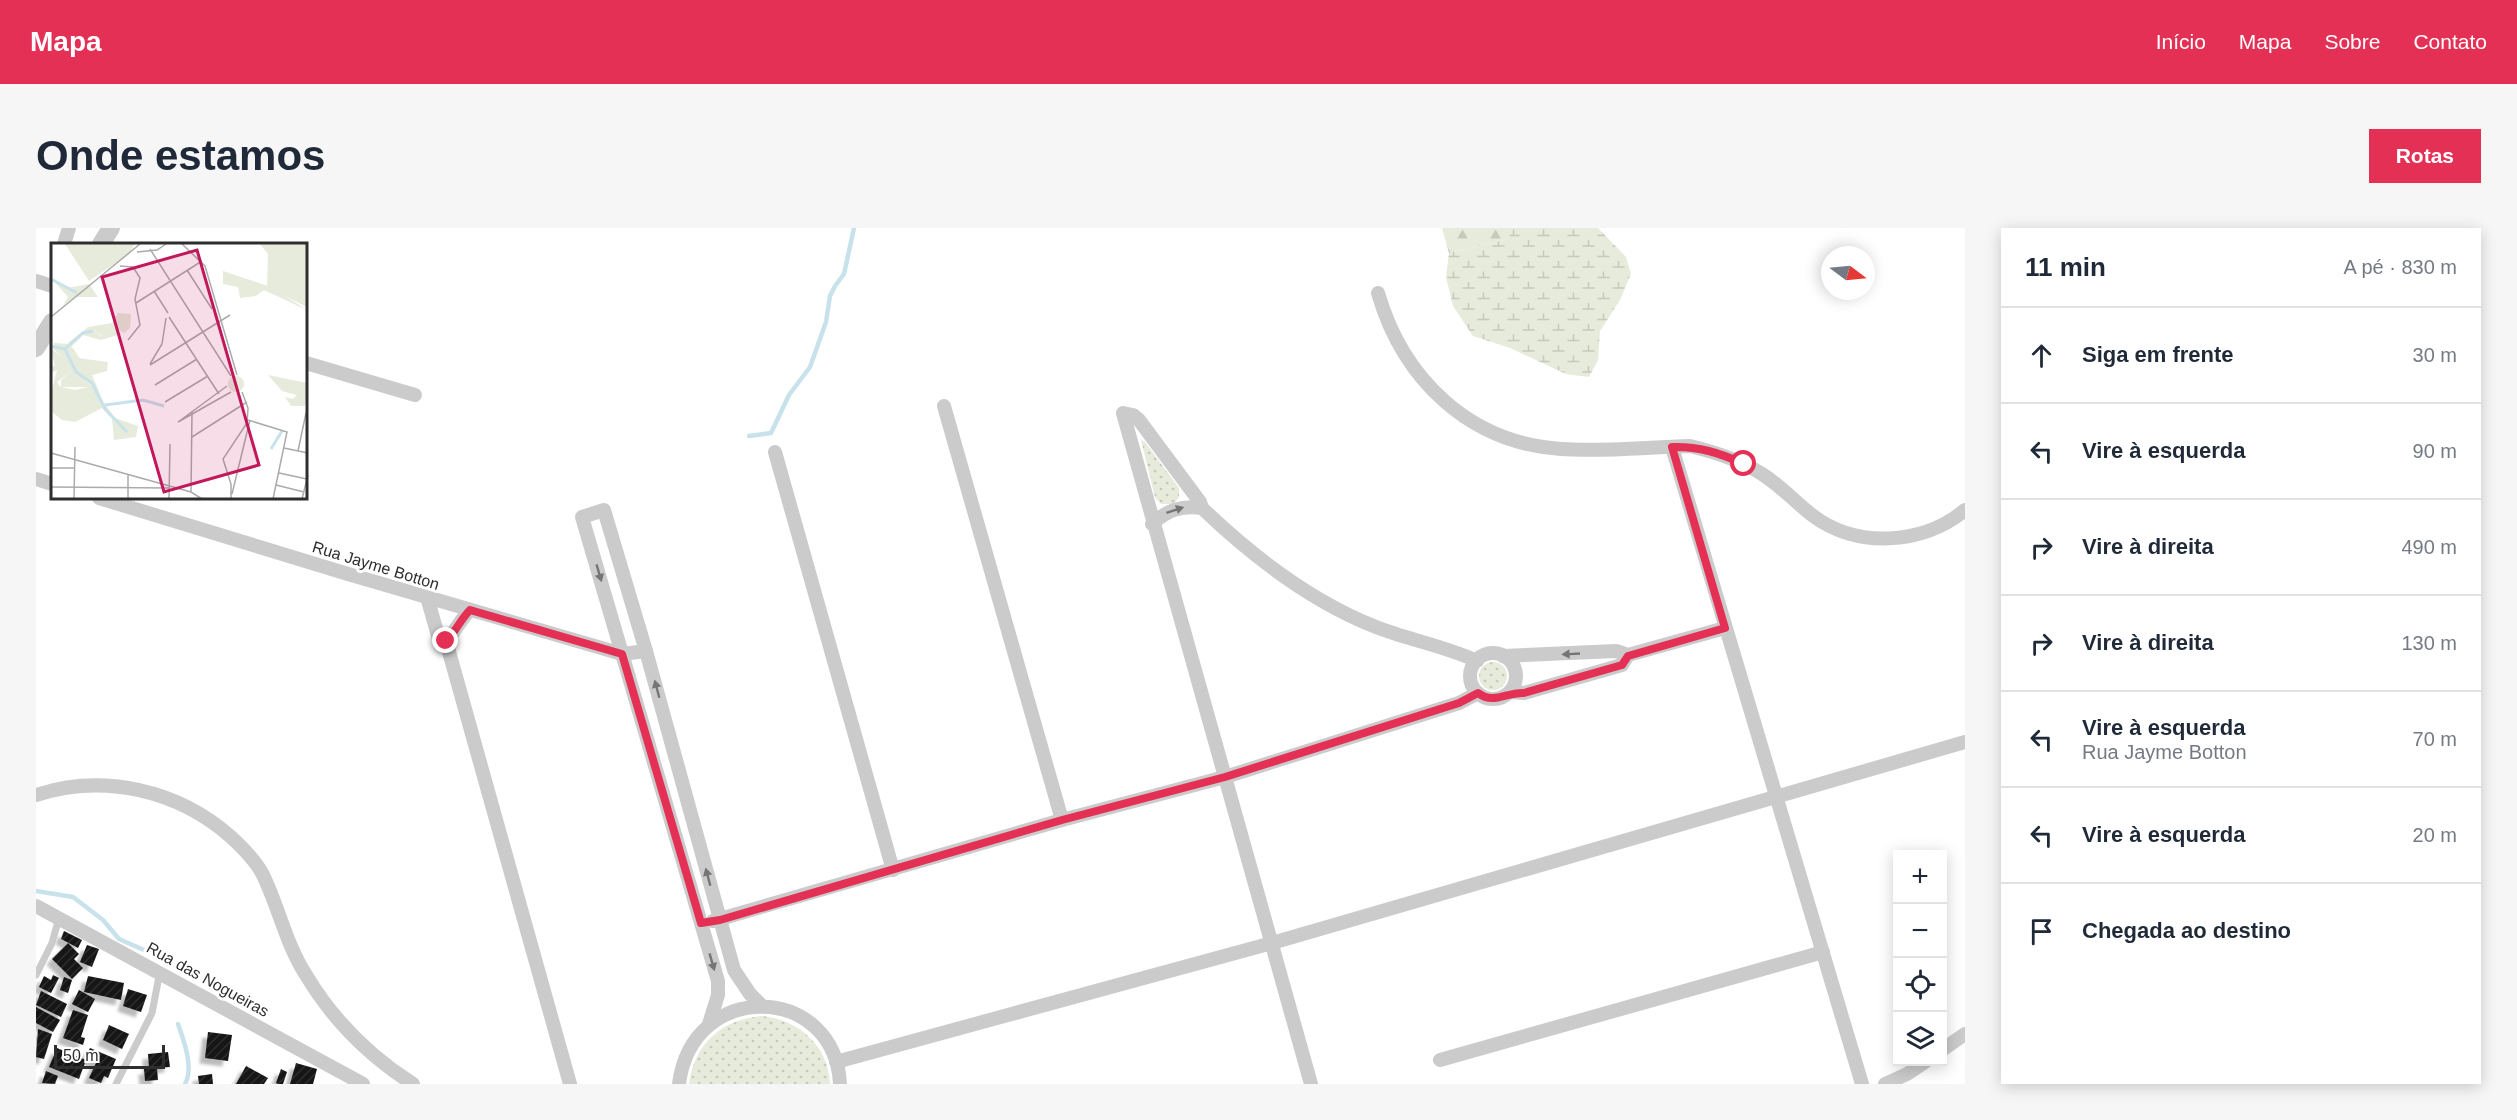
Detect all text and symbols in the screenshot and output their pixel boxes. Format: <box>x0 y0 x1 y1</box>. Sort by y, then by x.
text: Mapa <box>30 26 102 57</box>
text: Início <box>2156 30 2206 53</box>
text: Mapa <box>2239 30 2291 53</box>
text: Sobre <box>2324 30 2380 53</box>
text: Contato <box>2413 30 2487 53</box>
button: Rotas <box>2369 129 2481 183</box>
text: Onde estamos <box>36 132 325 179</box>
inset map <box>51 243 308 500</box>
north arrow <box>1821 246 1875 300</box>
text: 11 min <box>2025 252 2106 282</box>
text: A pé · 830 m <box>2344 256 2457 278</box>
icon: ahead <box>2025 339 2058 372</box>
text: Siga em frente <box>2082 342 2234 367</box>
text: 30 m <box>2413 344 2457 366</box>
icon: left <box>2025 435 2058 468</box>
text: Vire à esquerda <box>2082 438 2245 463</box>
text: 90 m <box>2413 440 2457 462</box>
route start <box>1730 450 1756 476</box>
one-way arrow <box>1166 505 1184 514</box>
icon: right <box>2025 531 2058 564</box>
text: Vire à direita <box>2082 534 2214 559</box>
text: 490 m <box>2401 536 2457 558</box>
street label: Rua Jayme Botton <box>310 538 441 593</box>
one-way arrow <box>595 564 604 582</box>
route end <box>432 627 458 653</box>
icon: right <box>2025 627 2058 660</box>
text: Vire à direita <box>2082 630 2214 655</box>
text: 130 m <box>2401 632 2457 654</box>
one-way arrow <box>1561 649 1580 658</box>
one-way arrow <box>651 680 661 698</box>
text: Vire à esquerda <box>2082 715 2245 740</box>
icon: left <box>2025 723 2058 756</box>
text: 70 m <box>2413 728 2457 750</box>
text: Rua Jayme Botton <box>2082 741 2247 763</box>
icon: left <box>2025 819 2058 852</box>
text: Vire à esquerda <box>2082 822 2245 847</box>
text: 20 m <box>2413 824 2457 846</box>
map controls <box>1893 850 1947 1066</box>
button: + <box>1893 850 1947 904</box>
one-way arrow <box>703 868 712 886</box>
button: − <box>1893 904 1947 958</box>
icon: arrive <box>2025 915 2058 948</box>
text: Chegada ao destino <box>2082 918 2291 943</box>
street label: Rua das Nogueiras <box>144 939 272 1020</box>
one-way arrow <box>708 953 717 971</box>
button: locate <box>1893 958 1947 1012</box>
button: layers <box>1893 1012 1947 1066</box>
scale bar <box>54 1042 165 1070</box>
text: 50 m <box>63 1047 99 1064</box>

